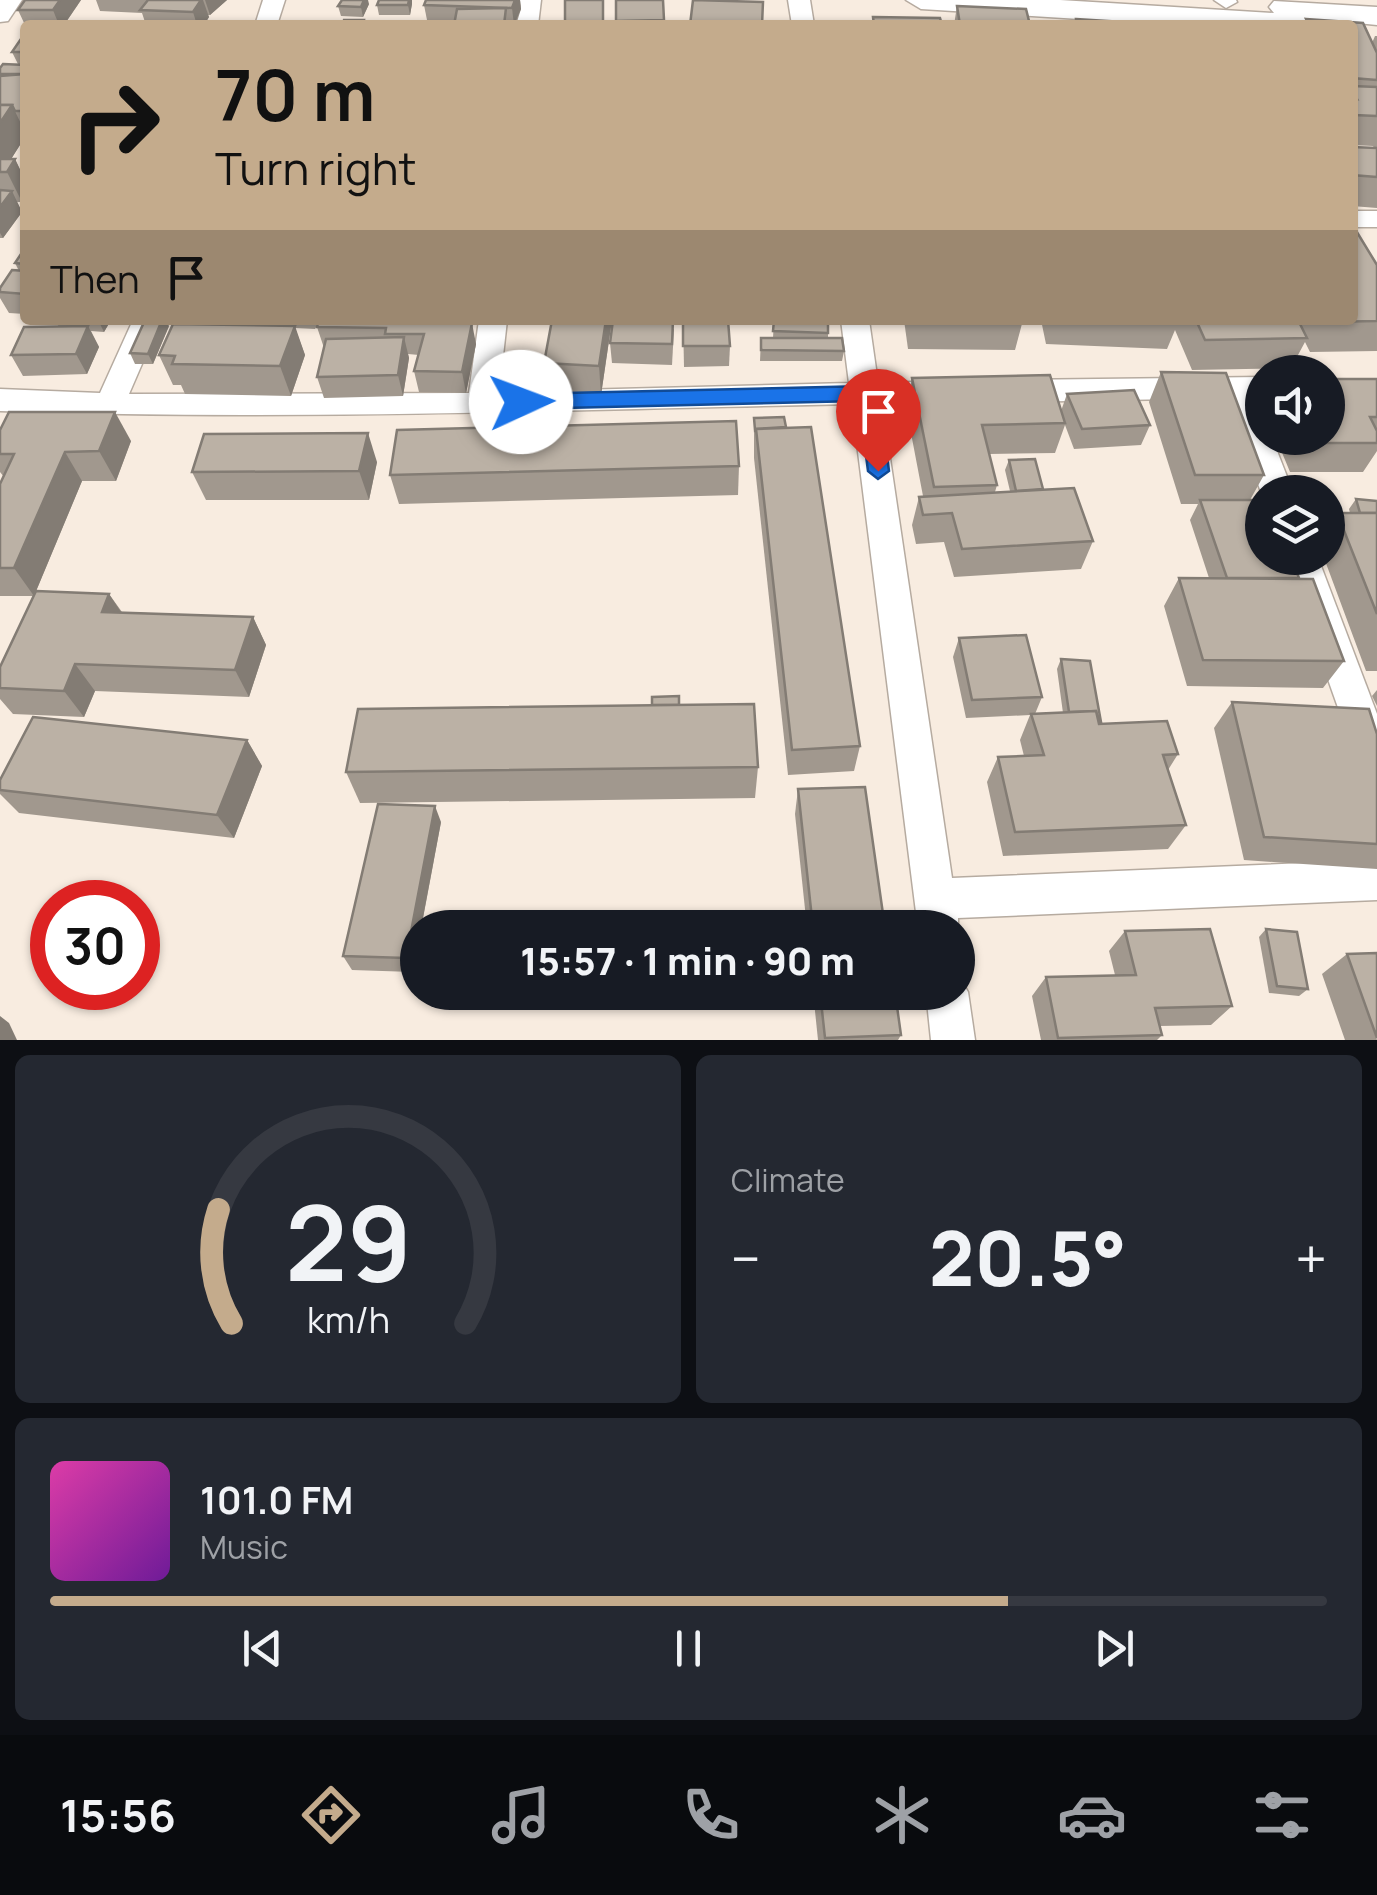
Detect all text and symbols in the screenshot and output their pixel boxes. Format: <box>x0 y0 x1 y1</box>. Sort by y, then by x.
text: 70 m <box>215 46 375 142</box>
icon: right <box>50 60 180 190</box>
text: Turn right <box>215 137 416 199</box>
icon: arrive <box>159 250 214 305</box>
text: Then <box>50 252 139 304</box>
position arrow <box>469 350 573 454</box>
map controls <box>1245 355 1345 575</box>
button: sound <box>1245 355 1345 455</box>
pin <box>836 369 921 472</box>
icon: arrive <box>851 384 906 439</box>
button: layers <box>1245 475 1345 575</box>
speed limit sign: 30 <box>30 880 160 1010</box>
text: 15:57 · 1 min · 90 m <box>520 934 855 986</box>
text: Climate <box>731 1158 845 1202</box>
text: 29 <box>285 1170 411 1312</box>
text: 20.5° <box>929 1206 1127 1309</box>
text: − <box>731 1220 761 1296</box>
text: + <box>1295 1220 1327 1296</box>
text: km/h <box>306 1295 390 1344</box>
text: 101.0 FM <box>200 1473 353 1525</box>
text: Music <box>200 1525 288 1569</box>
icon: previous <box>235 1621 290 1676</box>
icon: pause <box>661 1621 716 1676</box>
icon: next <box>1087 1621 1142 1676</box>
icon: directions <box>296 1780 366 1850</box>
icon: music <box>486 1780 556 1850</box>
icon: phone <box>676 1780 746 1850</box>
icon: climate <box>867 1780 937 1850</box>
icon: car <box>1057 1780 1127 1850</box>
icon: filters <box>1247 1780 1317 1850</box>
text: 15:56 <box>60 1784 176 1846</box>

